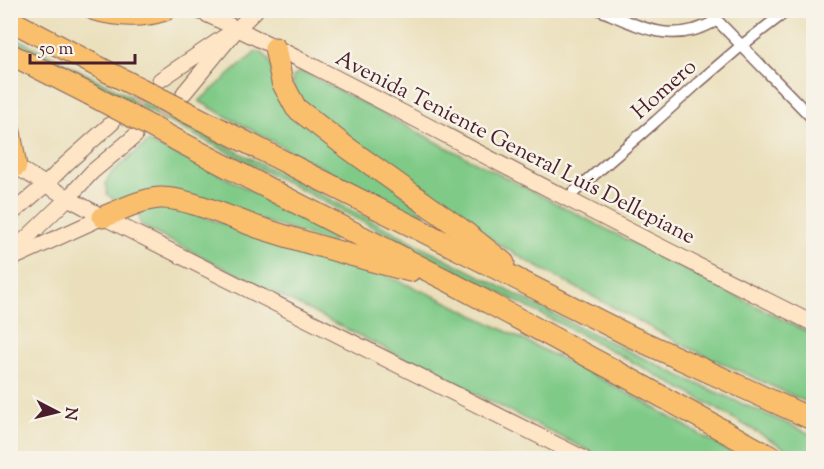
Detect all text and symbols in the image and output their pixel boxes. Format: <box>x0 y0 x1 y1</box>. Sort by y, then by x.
scale bar <box>30 27 135 65</box>
text: 50 m <box>38 37 74 63</box>
street label: Avenida Teniente General Luís Dellepiane <box>329 44 700 254</box>
street label: Homero <box>625 52 705 128</box>
north arrow <box>27 382 87 442</box>
text: N <box>57 406 82 421</box>

